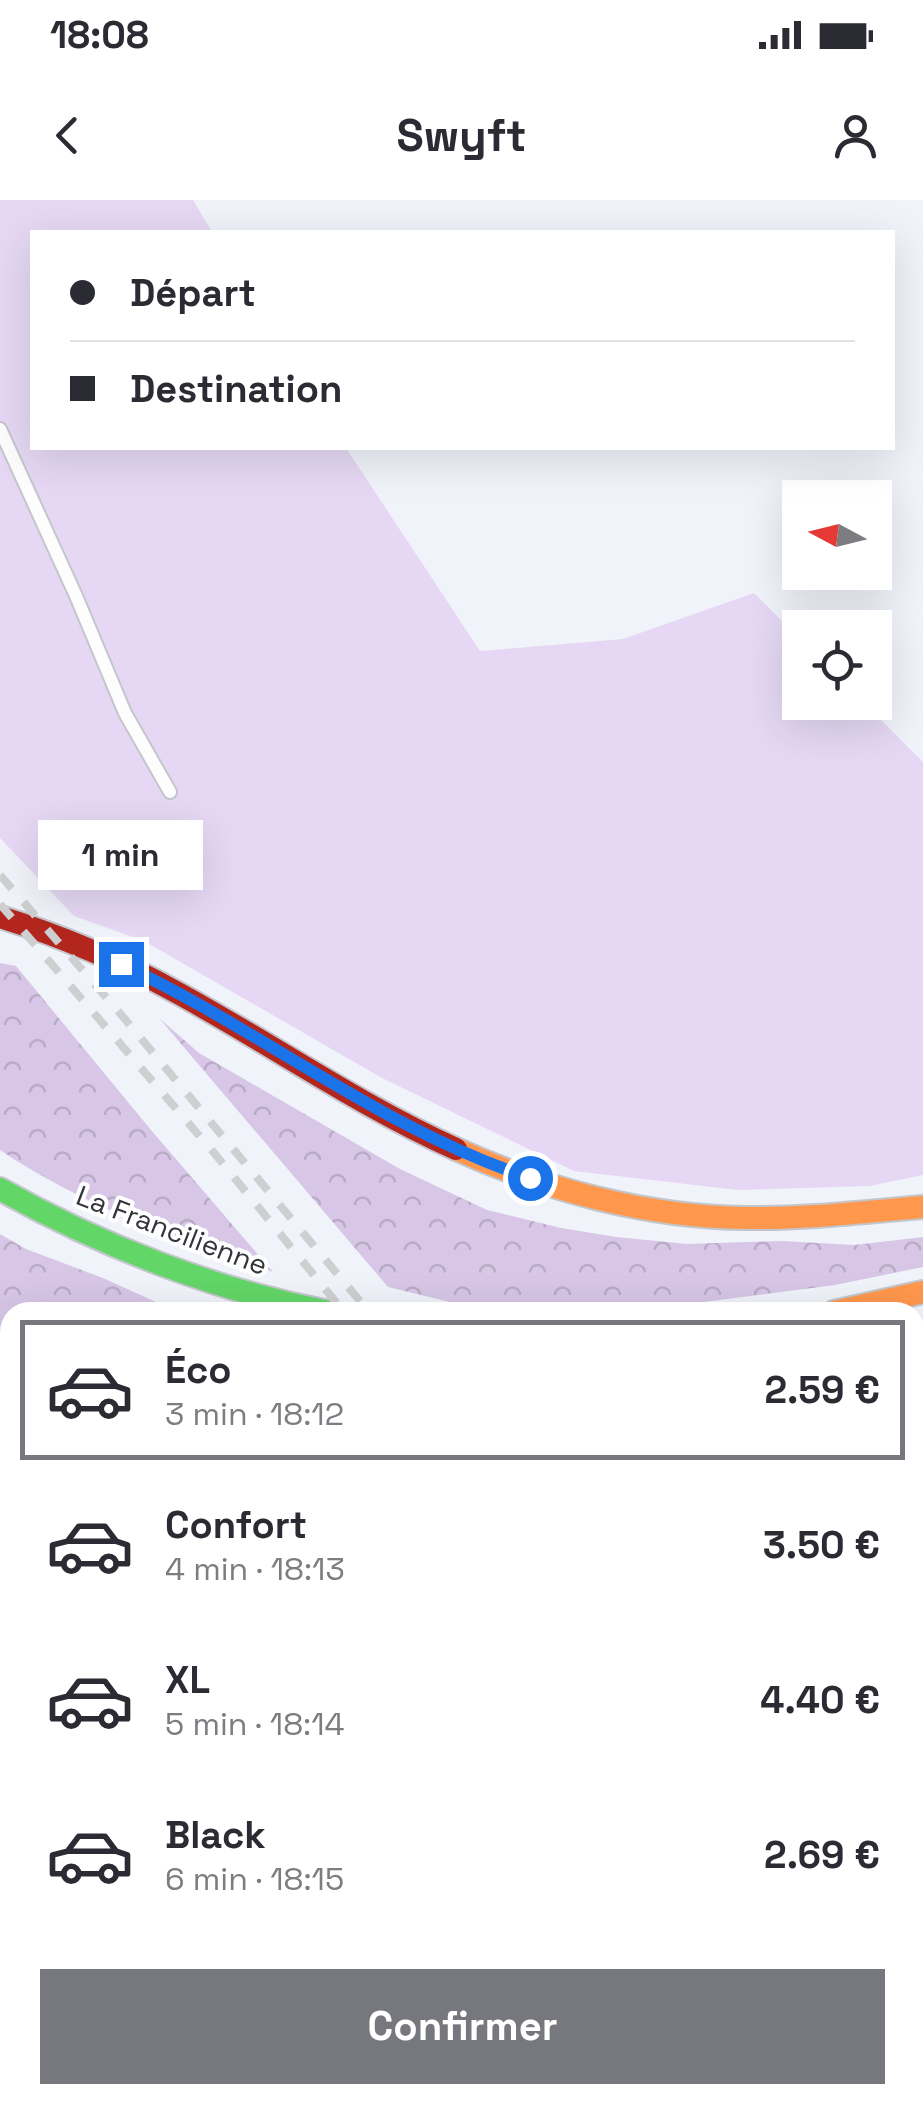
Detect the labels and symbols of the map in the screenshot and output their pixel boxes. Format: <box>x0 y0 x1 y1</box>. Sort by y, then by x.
north arrow <box>782 480 892 590</box>
callout: 1 min <box>38 819 204 889</box>
route end <box>99 942 144 987</box>
route start <box>508 1156 553 1201</box>
street label: La Francilienne <box>71 1177 273 1283</box>

